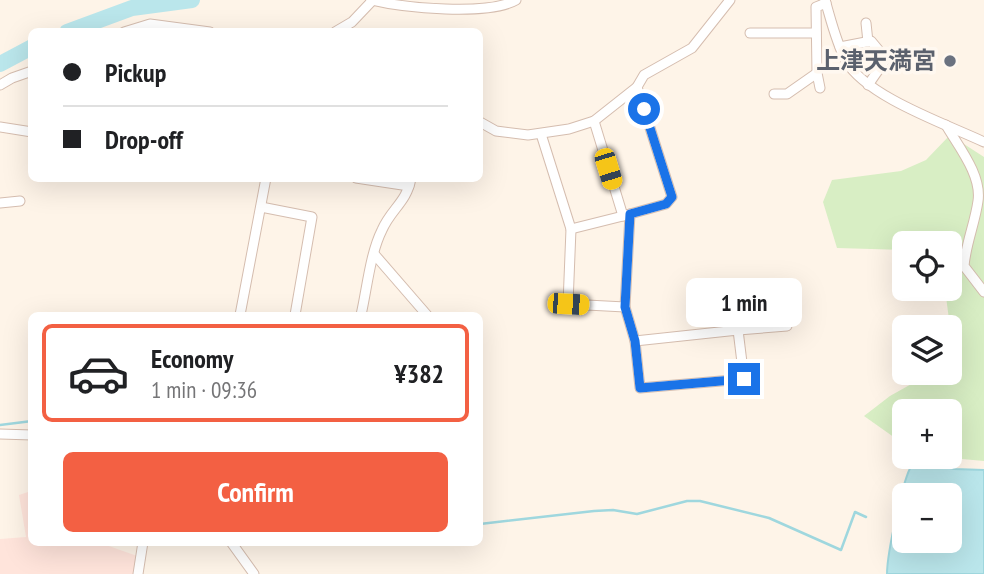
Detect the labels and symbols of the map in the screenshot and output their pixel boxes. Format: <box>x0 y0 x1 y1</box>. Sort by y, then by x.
place label: 上津天満宮 <box>816 45 936 76</box>
marker: 上津天満宮 <box>942 53 958 69</box>
route start <box>628 93 660 125</box>
car <box>592 146 625 192</box>
callout: 1 min <box>686 278 802 326</box>
car <box>547 292 590 316</box>
route end <box>728 363 760 395</box>

